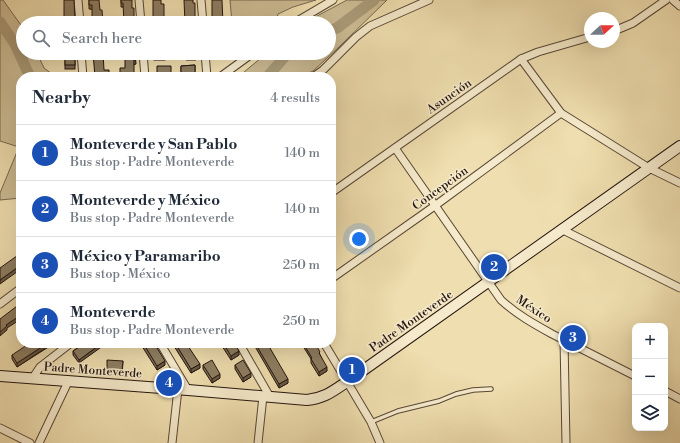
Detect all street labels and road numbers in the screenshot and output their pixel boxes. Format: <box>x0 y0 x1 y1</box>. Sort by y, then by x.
street label: Asunción <box>423 76 475 118</box>
street label: Concepción <box>410 163 471 214</box>
street label: Padre Monteverde <box>367 287 456 356</box>
street label: México <box>513 292 555 327</box>
street label: Padre Monteverde <box>43 360 143 381</box>

